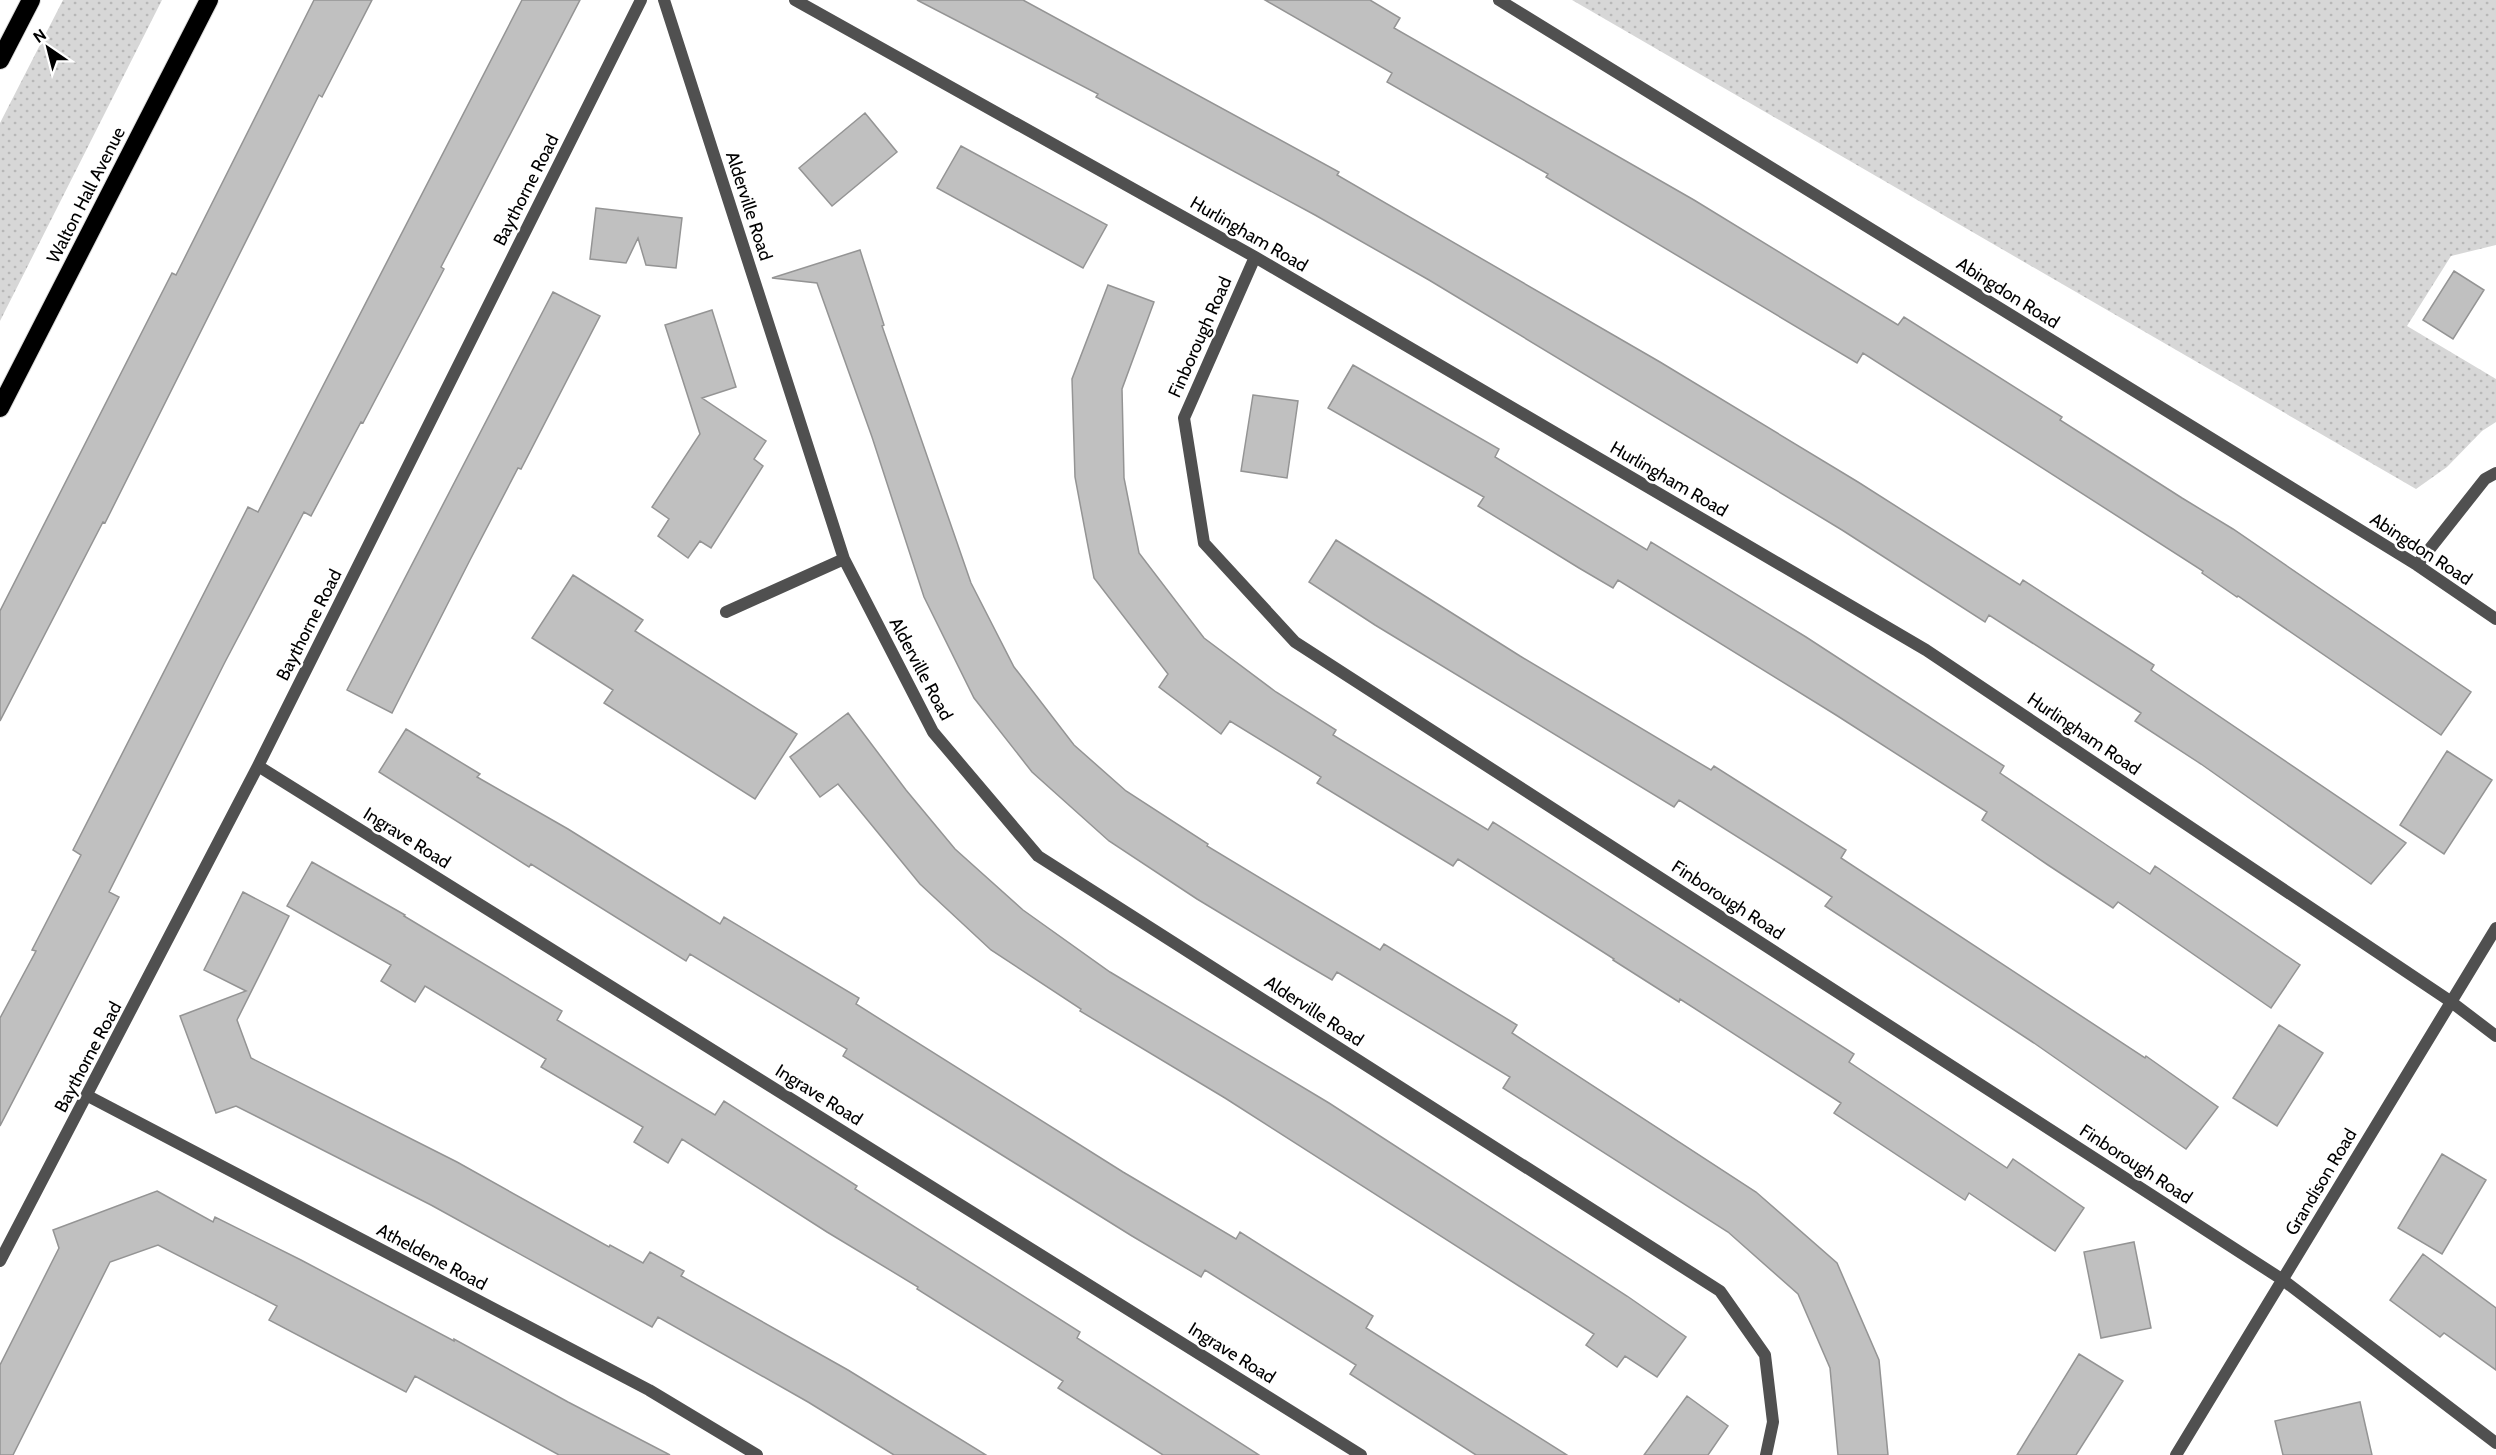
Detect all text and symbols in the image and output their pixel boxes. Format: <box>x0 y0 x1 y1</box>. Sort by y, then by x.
north arrow <box>18 18 78 78</box>
text: N <box>30 25 50 47</box>
street label: Walton Hall Avenue <box>42 123 130 267</box>
street label: Baythorne Road <box>489 131 563 249</box>
street label: Alderville Road <box>721 149 777 263</box>
street label: Hurlingham Road <box>1186 191 1312 277</box>
street label: Abingdon Road <box>1953 253 2063 333</box>
street label: Finborough Road <box>1164 273 1236 401</box>
street label: Hurlingham Road <box>1606 436 1732 522</box>
street label: Abingdon Road <box>2366 508 2476 590</box>
street label: Baythorne Road <box>272 566 346 684</box>
street label: Alderville Road <box>885 614 957 724</box>
street label: Hurlingham Road <box>2023 688 2145 780</box>
street label: Ingrave Road <box>359 803 455 873</box>
street label: Finborough Road <box>1668 855 1788 945</box>
street label: Alderville Road <box>1260 971 1368 1051</box>
street label: Baythorne Road <box>50 998 126 1116</box>
street label: Ingrave Road <box>771 1060 867 1130</box>
street label: Finborough Road <box>2076 1119 2196 1209</box>
street label: Grandison Road <box>2281 1125 2361 1239</box>
street label: Atheldene Road <box>373 1219 491 1295</box>
street label: Ingrave Road <box>1184 1318 1280 1388</box>

